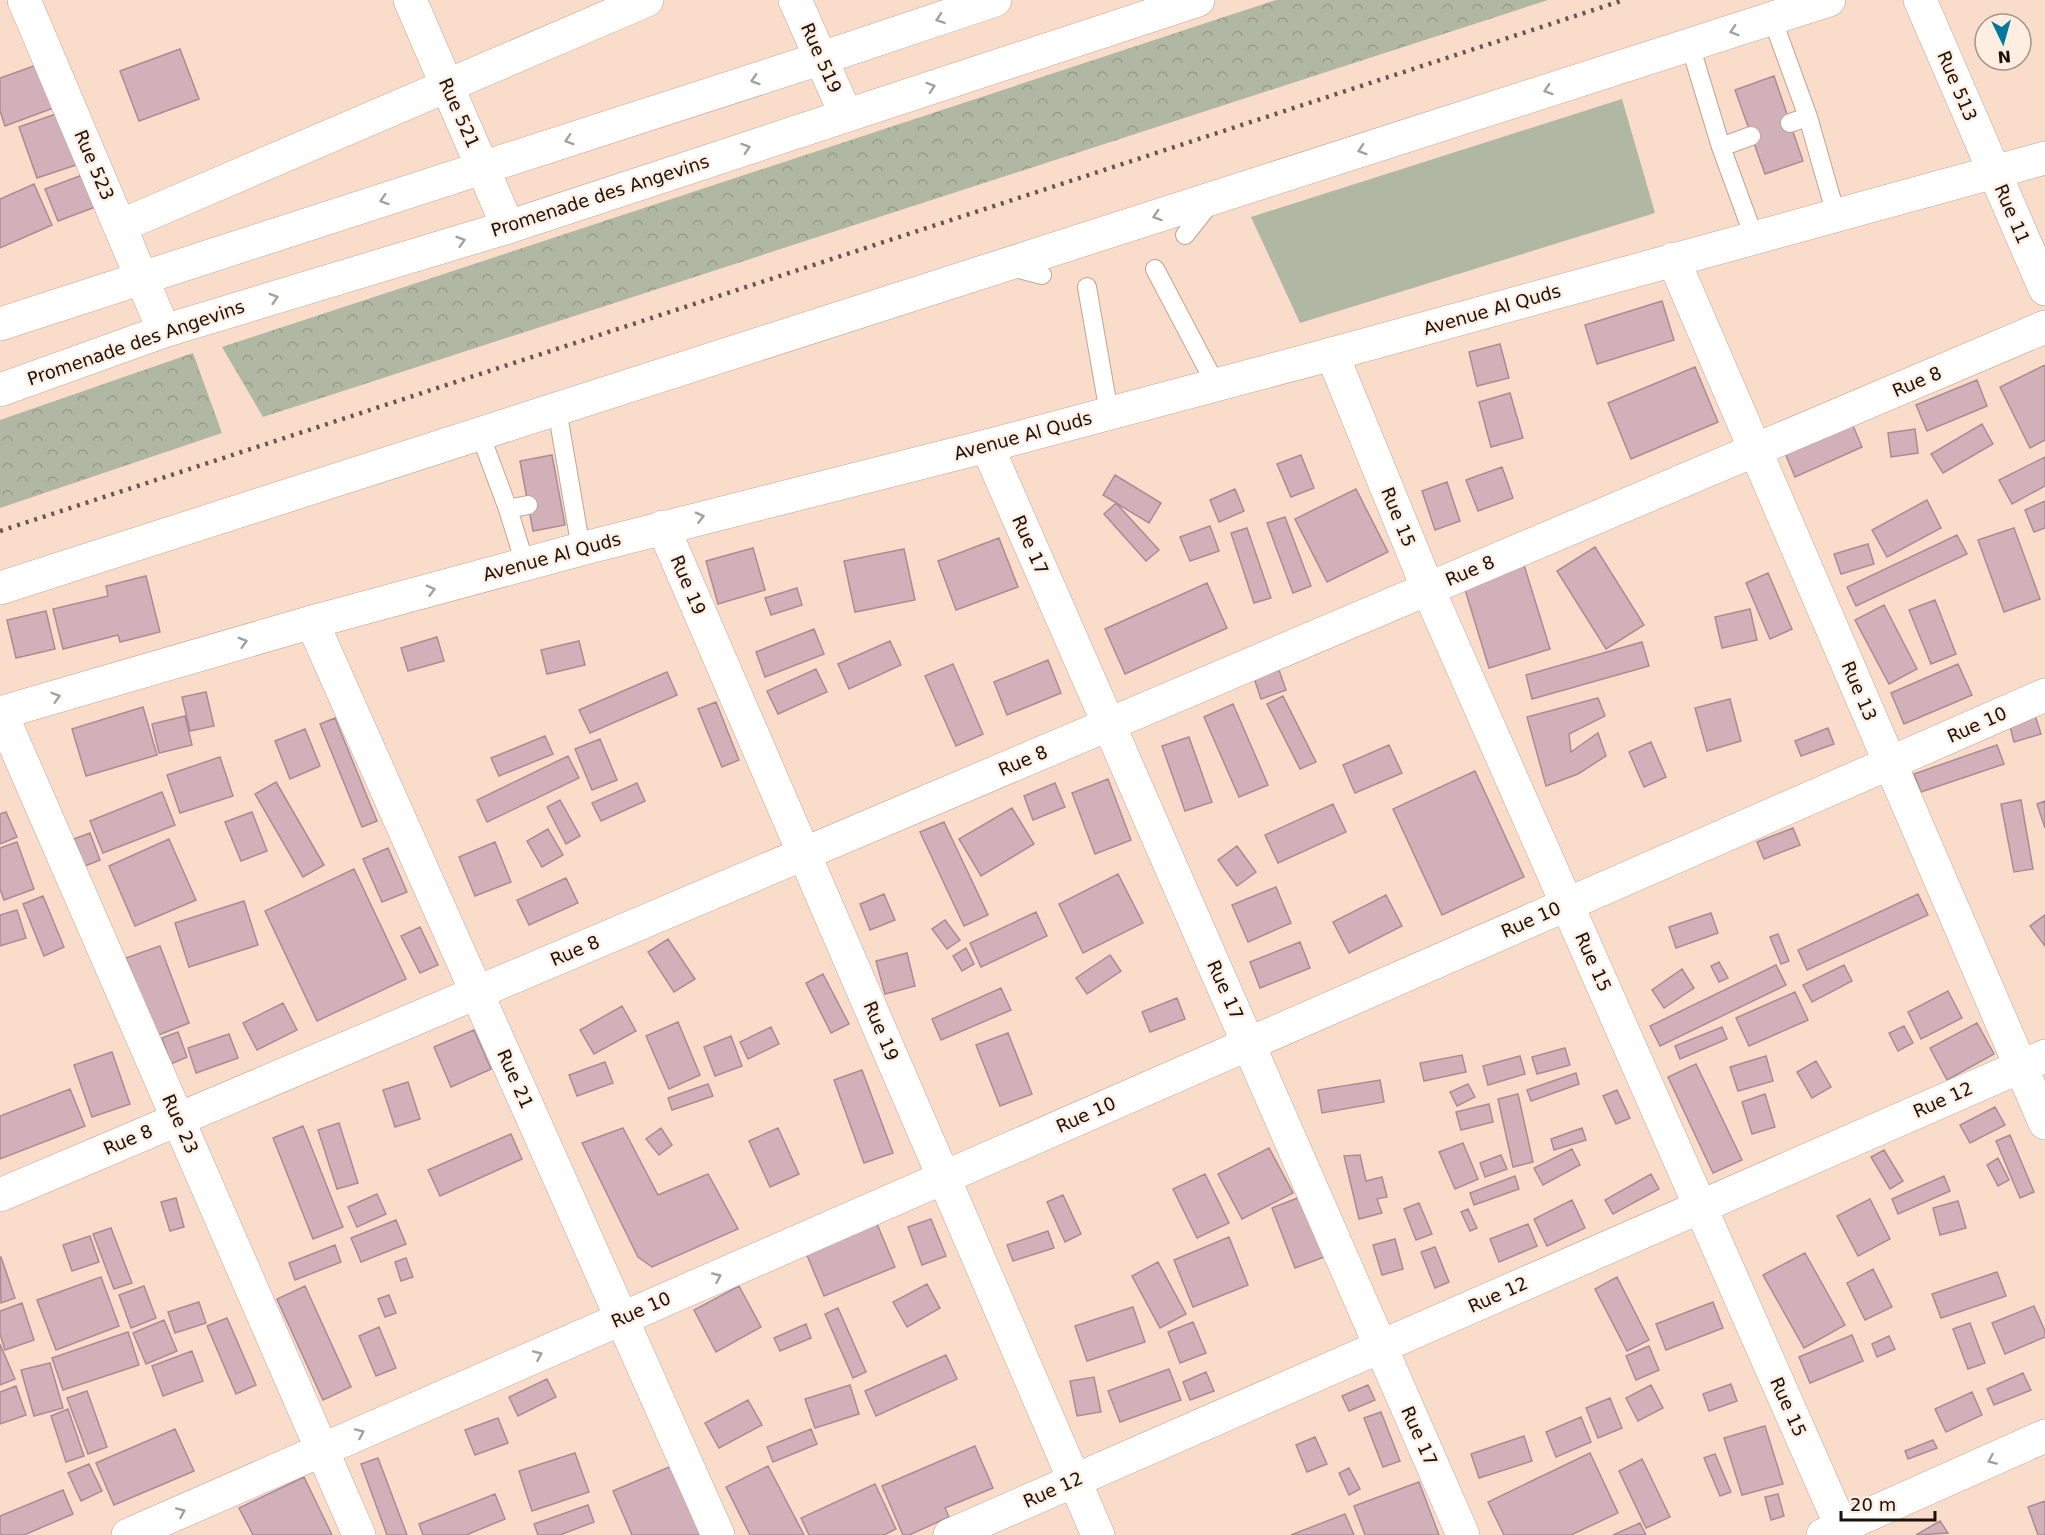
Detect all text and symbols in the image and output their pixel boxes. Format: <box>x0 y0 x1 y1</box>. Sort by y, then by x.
one-way arrow <box>935 11 946 24</box>
north arrow <box>1973 12 2033 72</box>
street label: Rue 519 <box>797 20 846 96</box>
one-way arrow <box>1729 24 1740 36</box>
text: N <box>1997 46 2012 66</box>
street label: Rue 513 <box>1933 48 1982 124</box>
one-way arrow <box>750 73 761 85</box>
street label: Rue 521 <box>435 75 484 151</box>
one-way arrow <box>925 82 936 95</box>
one-way arrow <box>1543 83 1554 95</box>
street label: Rue 523 <box>70 127 119 203</box>
one-way arrow <box>564 133 575 145</box>
one-way arrow <box>740 143 751 156</box>
one-way arrow <box>1357 143 1368 155</box>
street label: Promenade des Angevins <box>488 150 712 241</box>
street label: Rue 11 <box>1991 181 2034 247</box>
one-way arrow <box>379 193 390 205</box>
one-way arrow <box>1152 209 1163 221</box>
one-way arrow <box>455 236 466 248</box>
street label: Avenue Al Quds <box>1421 280 1563 339</box>
one-way arrow <box>268 293 279 305</box>
street label: Promenade des Angevins <box>25 295 247 390</box>
street label: Rue 8 <box>1889 362 1945 401</box>
street label: Avenue Al Quds <box>952 407 1094 464</box>
street label: Rue 15 <box>1377 484 1420 550</box>
one-way arrow <box>695 512 705 525</box>
street label: Rue 17 <box>1008 512 1053 578</box>
street label: Avenue Al Quds <box>481 528 623 585</box>
street label: Rue 8 <box>1442 551 1498 590</box>
street label: Rue 19 <box>667 552 710 618</box>
one-way arrow <box>426 584 436 597</box>
one-way arrow <box>237 637 248 649</box>
street label: Rue 13 <box>1838 658 1881 724</box>
one-way arrow <box>50 692 61 704</box>
street label: Rue 10 <box>1944 702 2010 747</box>
street label: Rue 8 <box>995 741 1051 780</box>
street label: Rue 10 <box>1498 897 1564 942</box>
street label: Rue 15 <box>1571 929 1616 995</box>
street label: Rue 8 <box>547 931 603 970</box>
street label: Rue 17 <box>1203 957 1248 1023</box>
street label: Rue 19 <box>860 998 903 1064</box>
street label: Rue 21 <box>493 1046 538 1112</box>
street label: Rue 12 <box>1910 1077 1976 1122</box>
street label: Rue 23 <box>158 1091 203 1157</box>
street label: Rue 10 <box>1053 1092 1119 1137</box>
street label: Rue 8 <box>100 1120 156 1159</box>
one-way arrow <box>711 1272 722 1284</box>
street label: Rue 12 <box>1465 1272 1531 1317</box>
street label: Rue 10 <box>608 1287 674 1332</box>
one-way arrow <box>532 1350 543 1362</box>
street label: Rue 15 <box>1766 1374 1811 1440</box>
street label: Rue 17 <box>1397 1403 1442 1469</box>
one-way arrow <box>354 1428 365 1440</box>
one-way arrow <box>1987 1453 1998 1465</box>
street label: Rue 12 <box>1020 1467 1086 1512</box>
scale bar <box>1841 1484 1936 1522</box>
text: 20 m <box>1850 1494 1896 1515</box>
one-way arrow <box>175 1507 186 1519</box>

